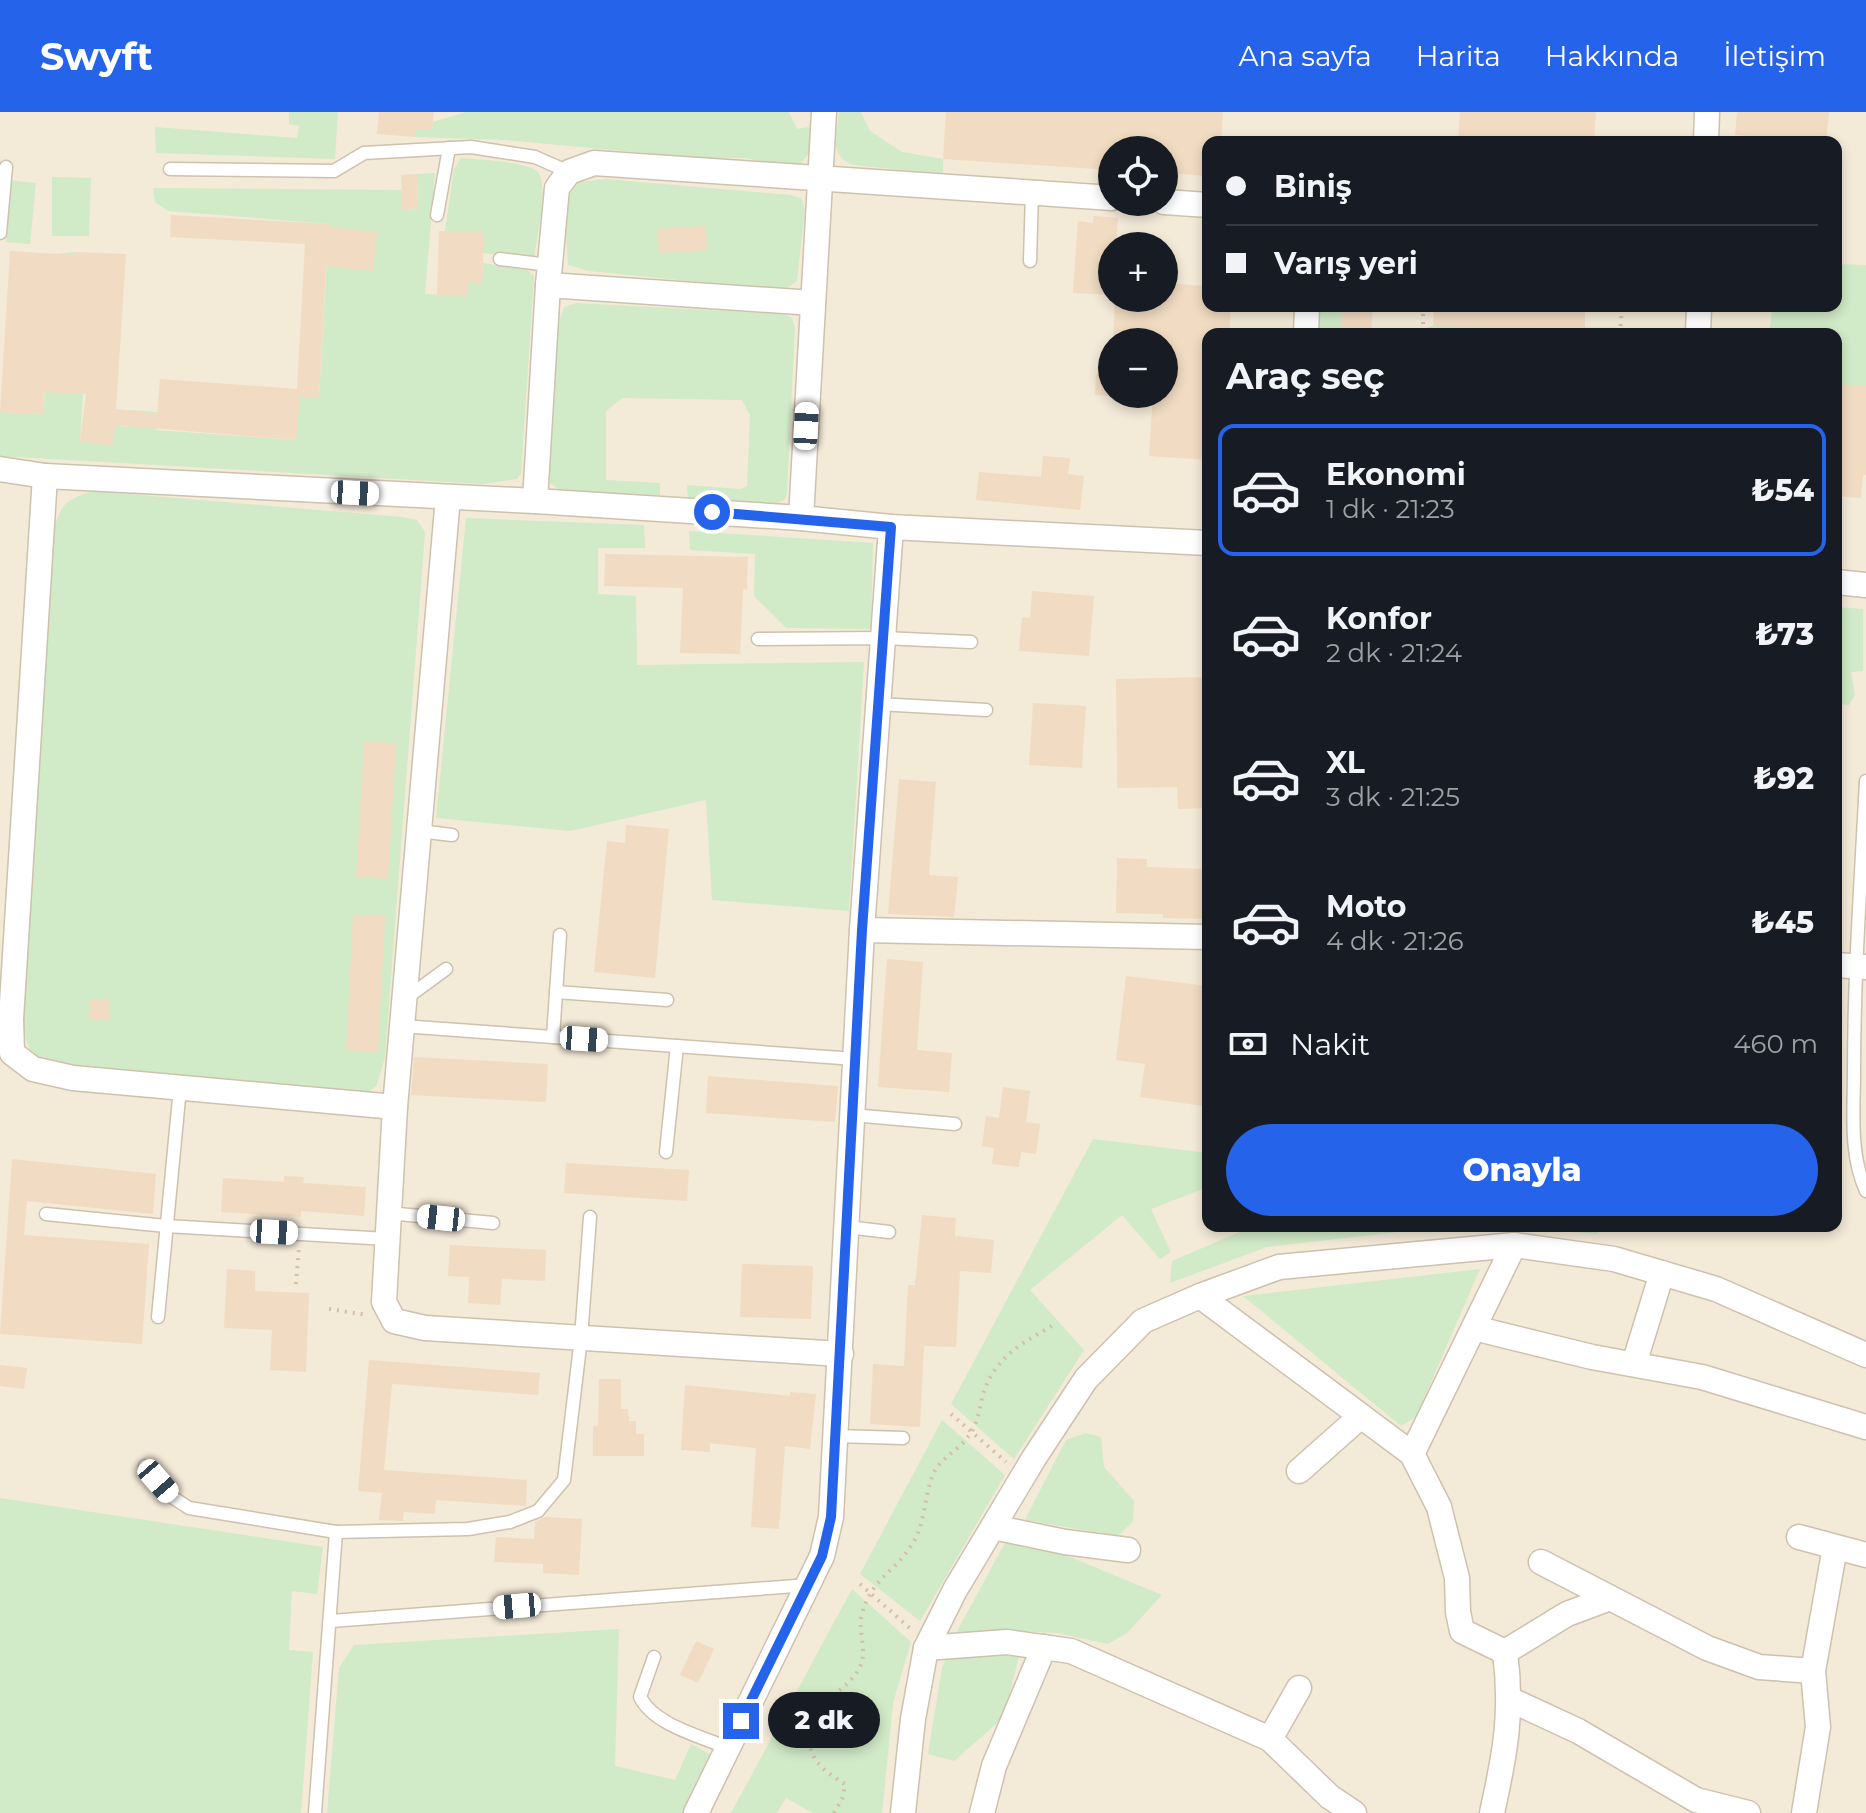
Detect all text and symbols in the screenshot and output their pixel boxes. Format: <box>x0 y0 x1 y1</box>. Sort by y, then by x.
text: Swyft <box>40 33 153 80</box>
text: Ana sayfa <box>1238 39 1372 73</box>
text: Harita <box>1416 39 1501 73</box>
text: Hakkında <box>1545 39 1679 73</box>
text: İletişim <box>1723 39 1826 73</box>
map controls <box>1098 136 1178 408</box>
button: locate <box>1098 136 1178 216</box>
text: Biniş <box>1274 168 1352 205</box>
button: + <box>1098 232 1178 312</box>
text: Varış yeri <box>1274 245 1418 282</box>
button: − <box>1098 328 1178 408</box>
text: Araç seç <box>1226 354 1385 398</box>
car <box>793 401 819 451</box>
icon: car <box>1230 454 1302 526</box>
text: Ekonomi <box>1326 456 1466 493</box>
text: ₺54 <box>1752 472 1814 509</box>
car <box>330 480 380 506</box>
text: 1 dk · 21:23 <box>1326 493 1455 525</box>
route start <box>694 494 730 530</box>
icon: car <box>1230 598 1302 670</box>
text: Konfor <box>1326 600 1432 637</box>
text: ₺73 <box>1755 616 1814 653</box>
text: 2 dk · 21:24 <box>1326 637 1462 669</box>
icon: car <box>1230 742 1302 814</box>
text: XL <box>1326 744 1365 781</box>
text: ₺92 <box>1754 760 1814 797</box>
text: 3 dk · 21:25 <box>1326 781 1460 813</box>
icon: car <box>1230 886 1302 958</box>
text: Moto <box>1326 888 1407 925</box>
text: ₺45 <box>1752 904 1814 941</box>
text: 4 dk · 21:26 <box>1326 925 1464 957</box>
icon: cash <box>1226 1022 1270 1066</box>
car <box>559 1025 609 1053</box>
text: Nakit <box>1290 1026 1370 1063</box>
text: 460 m <box>1733 1028 1818 1060</box>
button: Onayla <box>1226 1124 1818 1216</box>
car <box>416 1204 466 1232</box>
car <box>249 1219 299 1245</box>
car <box>133 1455 183 1507</box>
car <box>492 1592 542 1620</box>
callout: 2 dk <box>769 1693 881 1749</box>
route end <box>723 1703 759 1739</box>
text: 2 dk <box>795 1704 853 1736</box>

